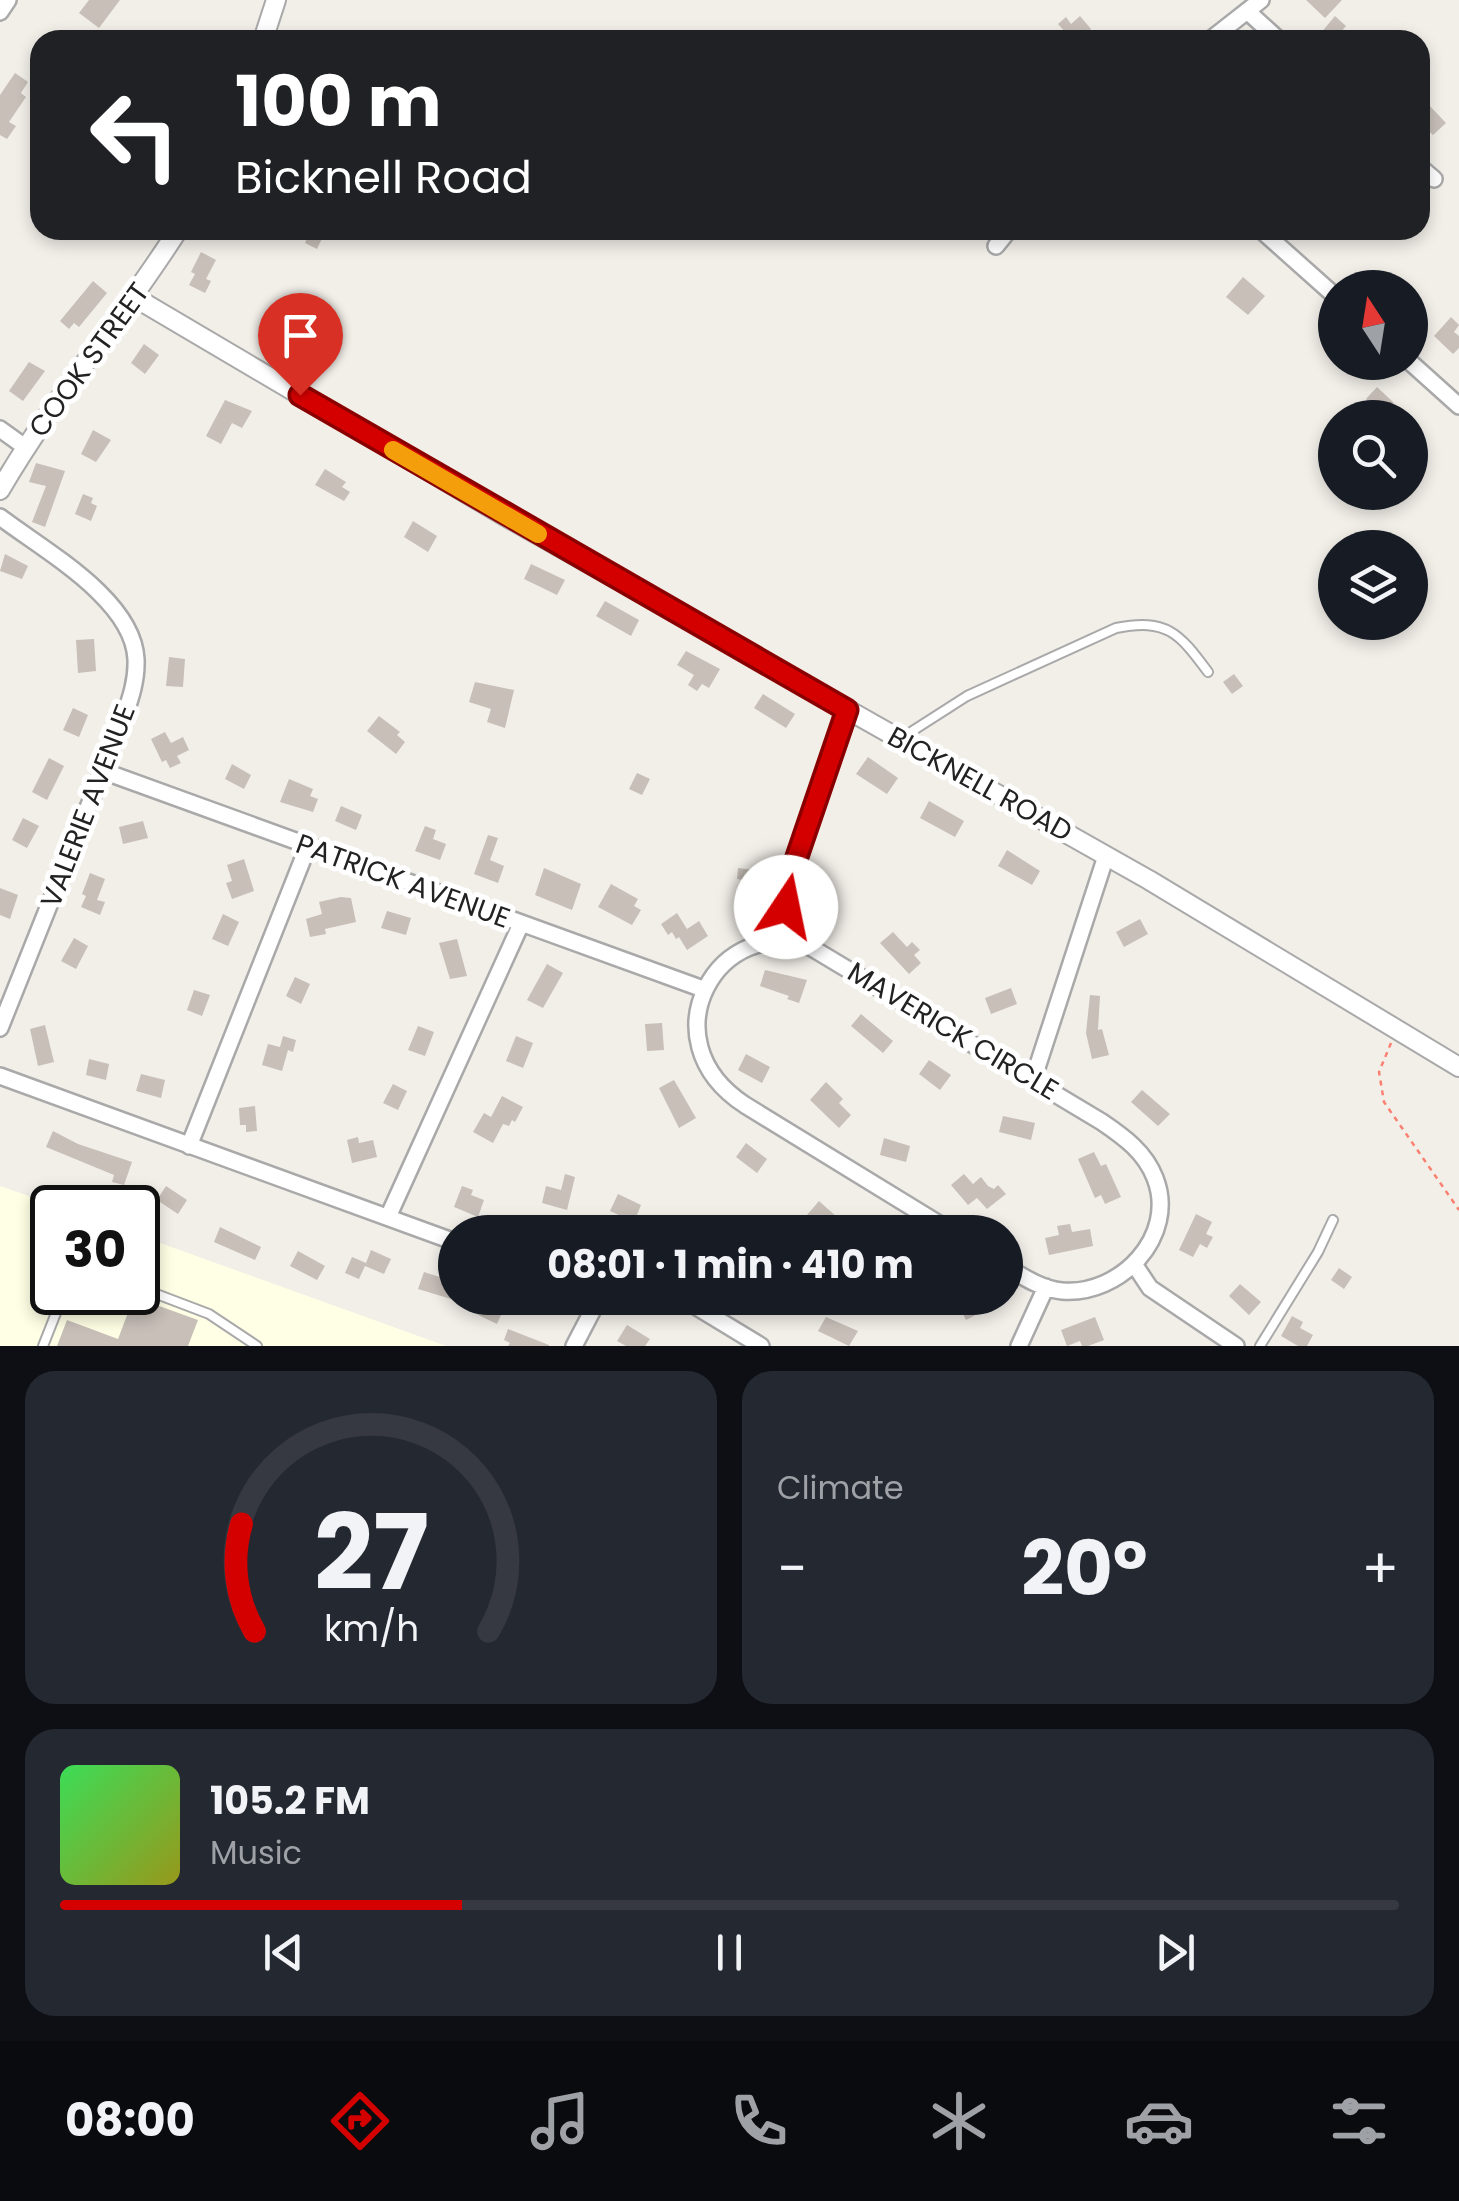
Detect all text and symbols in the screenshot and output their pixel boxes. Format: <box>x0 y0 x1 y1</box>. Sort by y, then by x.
text: 100 m <box>235 52 442 151</box>
icon: left <box>70 70 200 200</box>
text: Bicknell Road <box>235 146 532 209</box>
north arrow <box>1318 270 1428 380</box>
map controls <box>1318 270 1428 640</box>
street label: COOK STREET <box>20 275 158 445</box>
pin <box>258 293 343 396</box>
icon: arrive <box>273 308 328 363</box>
button: search <box>1318 400 1428 510</box>
button: layers <box>1318 530 1428 640</box>
street label: VALERIE AVENUE <box>31 699 145 913</box>
street label: BICKNELL ROAD <box>881 717 1079 851</box>
street label: PATRICK AVENUE <box>291 824 515 938</box>
position arrow <box>734 855 838 959</box>
street label: MAVERICK CIRCLE <box>840 953 1066 1109</box>
speed limit sign: 30 <box>30 1185 160 1315</box>
text: 08:01 · 1 min · 410 m <box>547 1238 914 1291</box>
text: Climate <box>777 1465 904 1510</box>
text: 27 <box>313 1480 429 1625</box>
text: 20° <box>1021 1516 1148 1621</box>
text: − <box>777 1530 807 1607</box>
text: + <box>1361 1530 1399 1607</box>
text: km/h <box>323 1603 419 1654</box>
text: 105.2 FM <box>210 1774 370 1827</box>
text: Music <box>210 1830 302 1875</box>
icon: previous <box>256 1925 311 1980</box>
icon: pause <box>702 1925 757 1980</box>
icon: next <box>1148 1925 1203 1980</box>
icon: directions <box>325 2086 395 2156</box>
icon: music <box>525 2086 595 2156</box>
icon: phone <box>724 2086 794 2156</box>
icon: climate <box>924 2086 994 2156</box>
icon: car <box>1124 2086 1194 2156</box>
icon: filters <box>1324 2086 1394 2156</box>
text: 08:00 <box>65 2089 195 2152</box>

